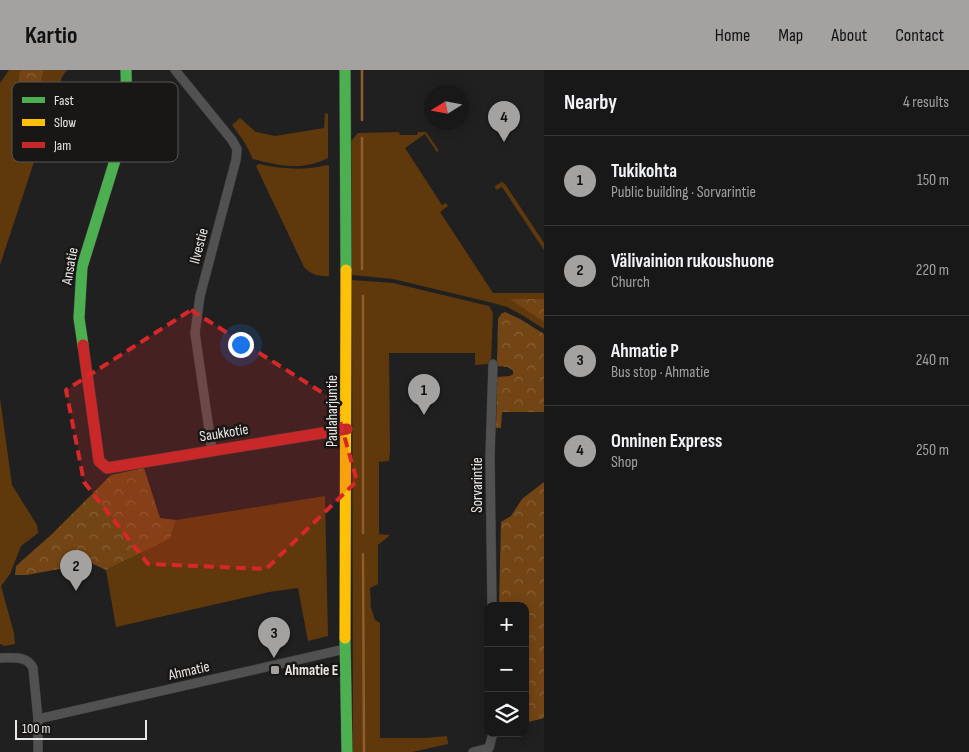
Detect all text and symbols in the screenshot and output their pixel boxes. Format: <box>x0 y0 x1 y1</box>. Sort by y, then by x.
text: Kartio <box>25 21 77 50</box>
text: Home <box>715 25 750 46</box>
text: Map <box>778 25 803 46</box>
text: About <box>831 25 867 46</box>
text: Contact <box>895 25 944 46</box>
legend <box>12 82 178 162</box>
north arrow <box>424 85 469 130</box>
text: Nearby <box>564 90 617 115</box>
text: Fast <box>54 92 74 109</box>
text: 4 results <box>903 93 949 112</box>
pin: 4 <box>488 101 520 142</box>
text: Slow <box>54 114 76 131</box>
text: Jam <box>53 137 71 154</box>
text: Tukikohta <box>611 160 677 183</box>
text: 1 <box>577 171 583 190</box>
text: 150 m <box>917 171 949 190</box>
text: Public building · Sorvarintie <box>611 183 756 202</box>
street label: Ilvestie <box>185 226 213 266</box>
street label: Ansatie <box>57 246 83 287</box>
text: Välivainion rukoushuone <box>611 250 774 273</box>
text: 2 <box>576 261 584 280</box>
text: 220 m <box>916 261 949 280</box>
text: Church <box>611 273 650 292</box>
your location <box>228 332 254 358</box>
text: Ahmatie P <box>611 340 679 363</box>
text: 3 <box>576 351 584 370</box>
text: 240 m <box>916 351 949 370</box>
text: Bus stop · Ahmatie <box>611 363 710 382</box>
pin: 1 <box>408 374 440 415</box>
street label: Paulaharjuntie <box>323 375 342 447</box>
street label: Saukkotie <box>198 420 250 446</box>
text: Onninen Express <box>611 430 722 453</box>
text: 4 <box>576 441 584 460</box>
text: 250 m <box>916 441 949 460</box>
text: Shop <box>611 453 638 472</box>
street label: Sorvarintie <box>468 457 487 513</box>
pin: 2 <box>60 550 92 591</box>
map controls <box>484 602 529 737</box>
button: + <box>484 602 529 647</box>
pin: 3 <box>258 617 290 658</box>
button: − <box>484 647 529 692</box>
street label: Ahmatie <box>166 657 212 685</box>
place label: Ahmatie E <box>284 661 338 680</box>
marker: Ahmatie E <box>269 664 281 676</box>
button: layers <box>484 692 529 737</box>
scale bar <box>15 717 148 740</box>
text: 100 m <box>22 720 51 737</box>

